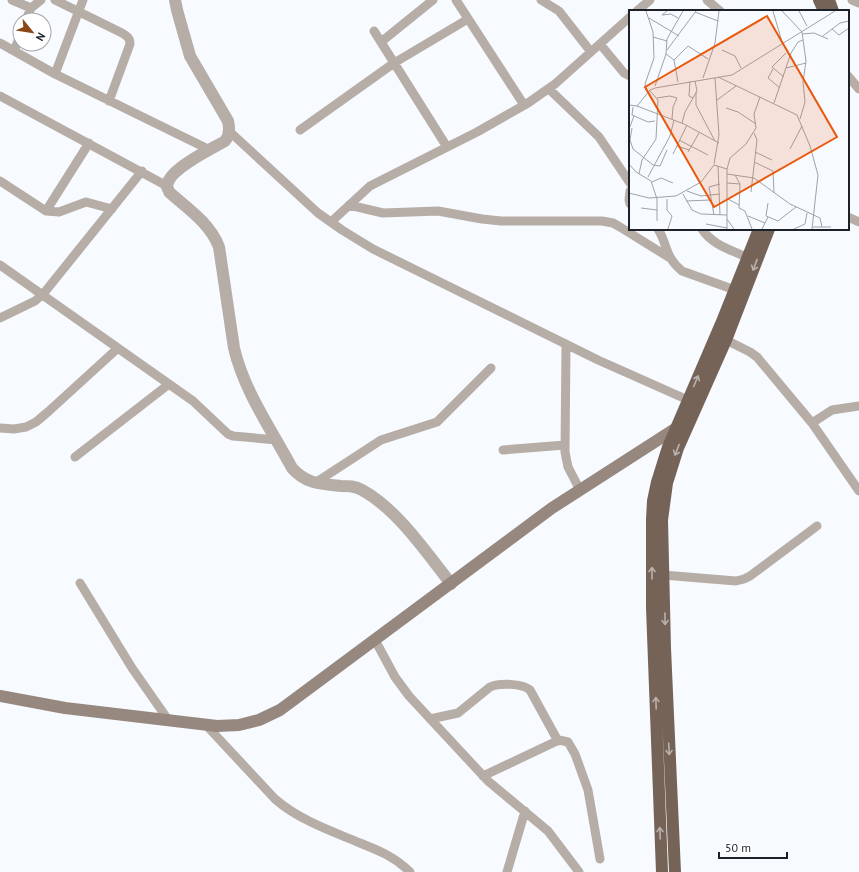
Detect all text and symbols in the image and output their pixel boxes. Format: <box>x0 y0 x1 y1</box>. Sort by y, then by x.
inset map <box>629 10 849 230</box>
north arrow <box>12 12 52 52</box>
text: N <box>33 30 49 44</box>
one-way arrow <box>751 259 759 271</box>
one-way arrow <box>693 376 700 388</box>
one-way arrow <box>673 443 681 455</box>
one-way arrow <box>648 567 656 580</box>
one-way arrow <box>661 612 668 625</box>
one-way arrow <box>652 697 660 710</box>
one-way arrow <box>666 742 673 755</box>
one-way arrow <box>656 827 664 840</box>
scale bar <box>719 834 787 860</box>
text: 50 m <box>725 840 751 855</box>

